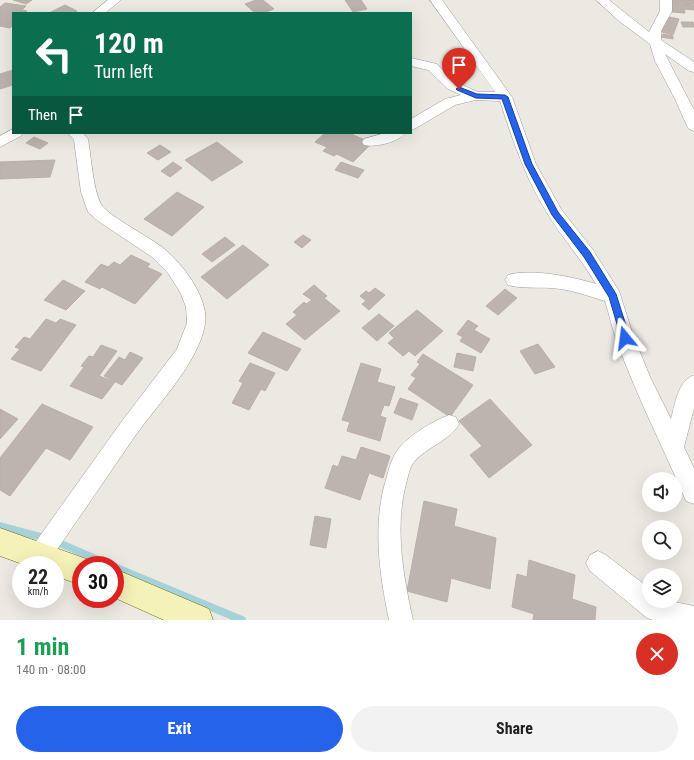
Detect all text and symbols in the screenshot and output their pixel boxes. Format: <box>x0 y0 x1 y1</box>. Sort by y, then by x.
text: 120 m <box>94 27 164 60</box>
icon: left <box>28 28 80 80</box>
pin <box>442 48 476 89</box>
icon: arrive <box>448 54 470 76</box>
text: Turn left <box>94 61 153 82</box>
icon: arrive <box>65 104 87 126</box>
text: Then <box>28 106 57 124</box>
position arrow <box>604 317 646 359</box>
map controls <box>642 472 682 608</box>
button: sound <box>642 472 682 512</box>
button: search <box>642 520 682 560</box>
speed limit sign: 30 <box>72 556 124 608</box>
text: 22 <box>28 565 48 589</box>
button: layers <box>642 568 682 608</box>
text: km/h <box>28 586 48 597</box>
text: 1 min <box>16 633 69 661</box>
button: close <box>636 633 678 675</box>
text: 140 m · 08:00 <box>16 662 86 677</box>
button: Exit <box>16 706 343 752</box>
button: Share <box>351 706 678 752</box>

